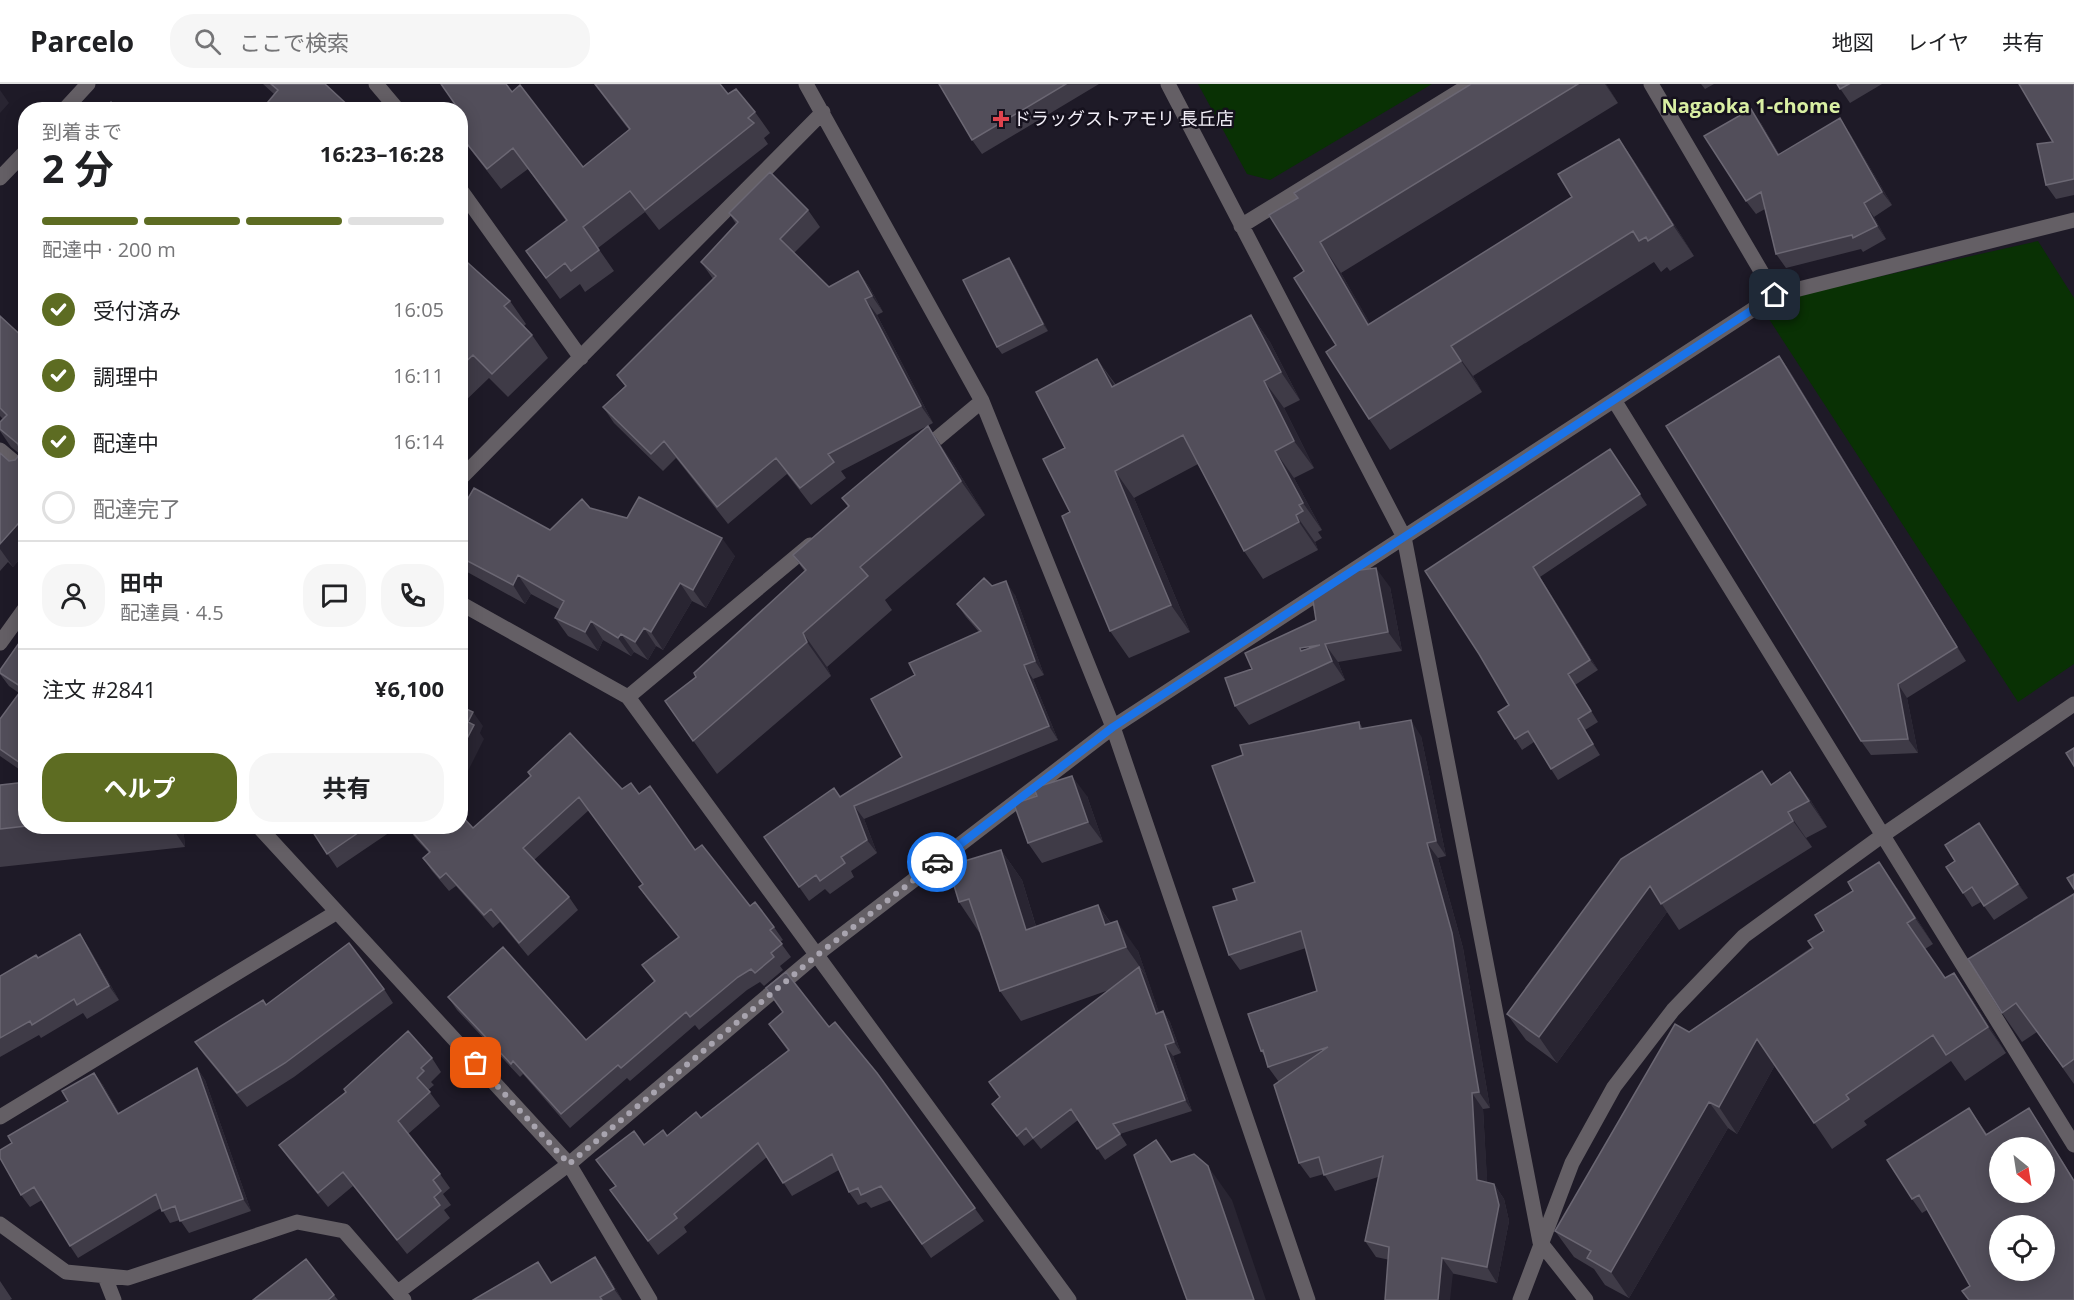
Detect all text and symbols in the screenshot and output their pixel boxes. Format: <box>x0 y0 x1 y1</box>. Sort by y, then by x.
search box <box>170 14 590 68</box>
text: Parcelo <box>30 22 134 60</box>
icon: search <box>191 25 224 58</box>
text: ここで検索 <box>239 27 349 57</box>
text: 地図 <box>1832 28 1874 56</box>
text: レイヤ <box>1907 28 1969 56</box>
text: 共有 <box>2002 28 2044 56</box>
district label: Nagaoka 1-chome <box>1662 92 1840 119</box>
place label: ドラッグストアモリ 長丘店 <box>1013 106 1234 130</box>
marker: ドラッグストアモリ 長丘店 <box>994 112 1008 126</box>
text: 到着まで <box>42 118 122 145</box>
text: 16:23–16:28 <box>320 138 444 168</box>
text: 2 分 <box>42 141 113 194</box>
text: 配達中 · 200 m <box>42 236 176 263</box>
pin <box>1749 269 1800 320</box>
icon: home <box>1758 278 1791 311</box>
icon: check <box>42 293 75 326</box>
text: 受付済み <box>93 295 181 325</box>
text: 16:05 <box>393 296 444 323</box>
icon: check <box>42 359 75 392</box>
text: 調理中 <box>93 361 159 391</box>
text: 16:11 <box>393 362 444 389</box>
icon: check <box>42 425 75 458</box>
text: 配達中 <box>93 427 159 457</box>
text: 16:14 <box>393 428 444 455</box>
text: 配達完了 <box>93 493 181 523</box>
button: person <box>42 564 105 627</box>
button: chat <box>303 564 366 627</box>
button: phone <box>381 564 444 627</box>
text: 田中 <box>120 567 164 597</box>
text: 配達員 · 4.5 <box>120 599 224 626</box>
text: ¥6,100 <box>375 673 444 703</box>
text: 注文 #2841 <box>42 674 156 704</box>
button: ヘルプ <box>42 753 237 822</box>
button: 共有 <box>249 753 444 822</box>
courier <box>907 832 967 892</box>
icon: car <box>921 846 954 879</box>
pin <box>450 1037 501 1088</box>
icon: bag <box>459 1046 492 1079</box>
north arrow <box>1989 1137 2055 1203</box>
map controls <box>1989 1137 2055 1281</box>
button: locate <box>1989 1215 2055 1281</box>

